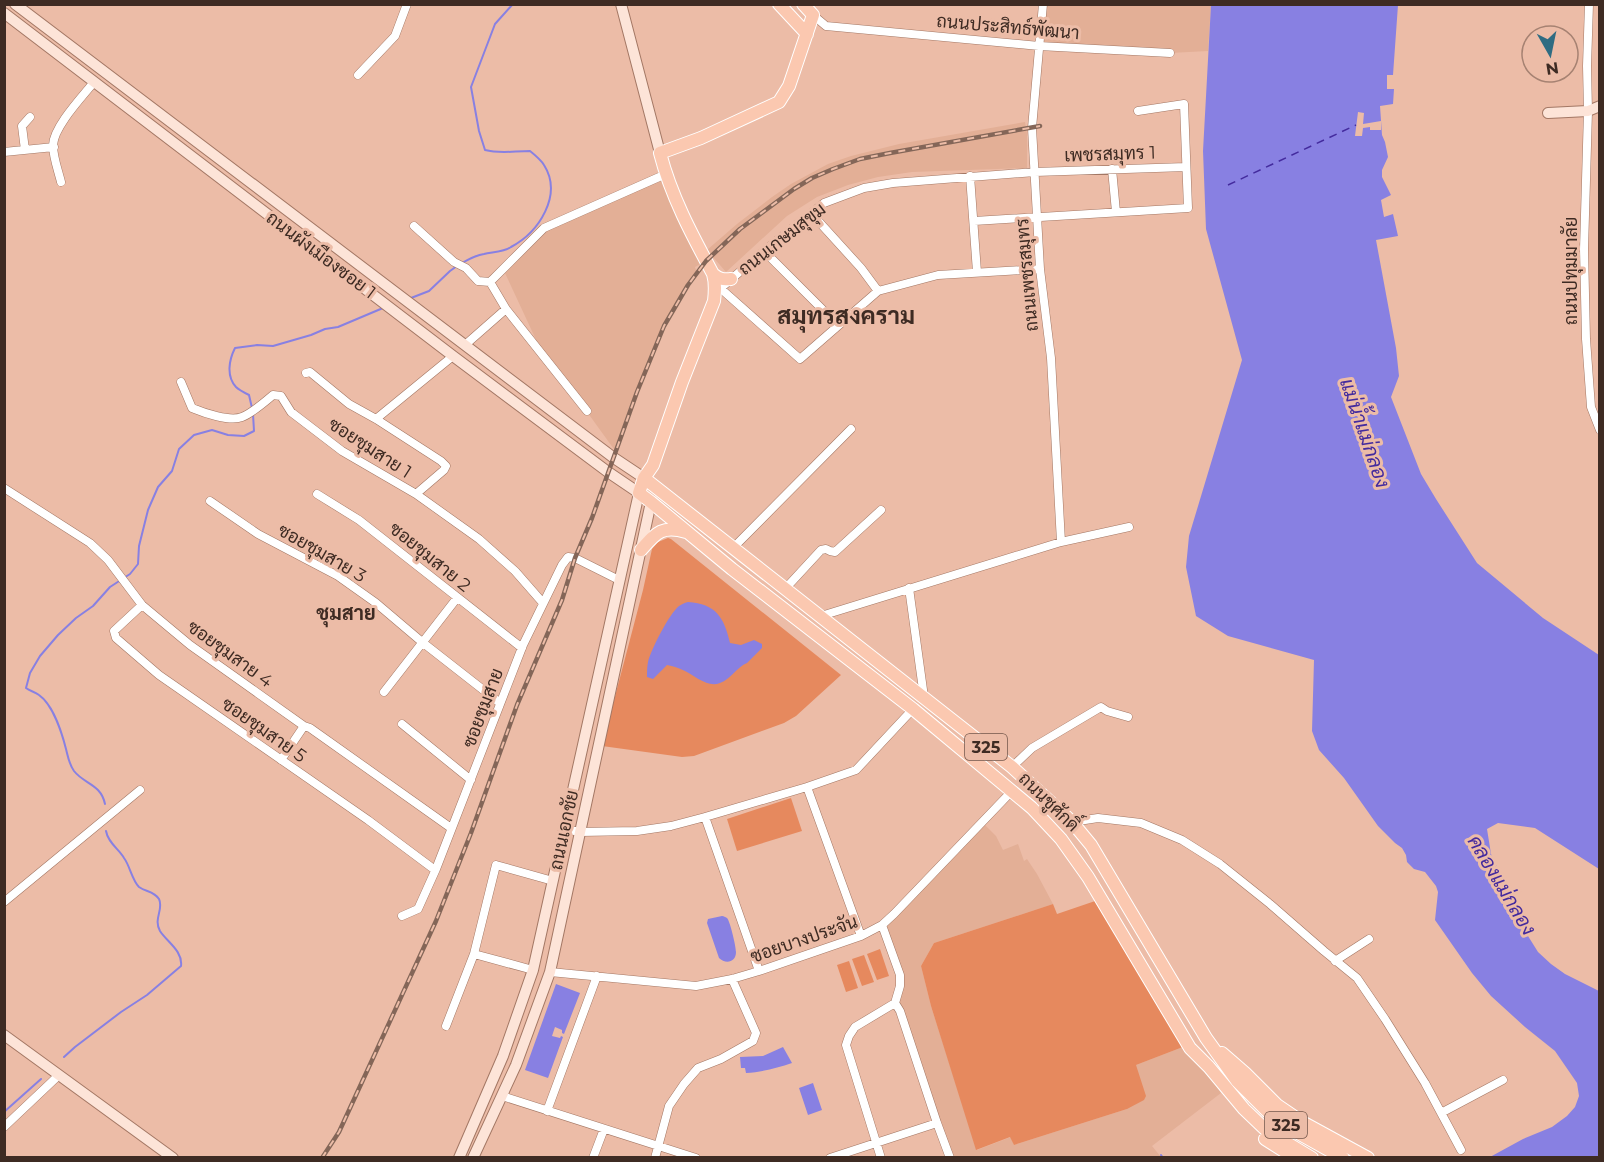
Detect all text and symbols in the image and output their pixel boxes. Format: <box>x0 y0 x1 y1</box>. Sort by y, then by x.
street label: ถนนประสิทธ์พัฒนา <box>935 8 1081 44</box>
north arrow <box>1520 24 1580 84</box>
text: N <box>1544 58 1560 79</box>
street label: เพชรสมุทร 1 <box>1064 141 1156 168</box>
street label: ถนนเกษมสุขุม <box>734 198 831 281</box>
street label: ถนนผังเมืองซอย 1 <box>262 206 381 303</box>
street label: ถนนเพชรสมุทร <box>1011 217 1044 333</box>
street label: ถนนปทุมมาลัย <box>1560 217 1583 325</box>
district label: สมุทรสงคราม <box>777 301 915 333</box>
water label: แม่น้ำแม่กลอง <box>1335 373 1401 491</box>
street label: ซอยชุมสาย 1 <box>324 413 416 484</box>
street label: ซอยชุมสาย 2 <box>384 518 475 597</box>
street label: ซอยชุมสาย 3 <box>273 519 370 588</box>
district label: ชุมสาย <box>316 601 376 628</box>
street label: ซอยชุมสาย 4 <box>182 616 277 693</box>
street label: ซอยชุมสาย <box>458 665 509 751</box>
street label: ซอยชุมสาย 5 <box>217 693 311 768</box>
road number: 325 <box>965 734 1007 760</box>
street label: ถนนชูศักดิ์ <box>1013 764 1088 838</box>
street label: ถนนเอกชัย <box>545 788 583 872</box>
water label: คลองแม่กลอง <box>1463 831 1541 939</box>
street label: ซอยบางประจัน <box>747 910 861 968</box>
road number: 325 <box>1265 1112 1307 1138</box>

